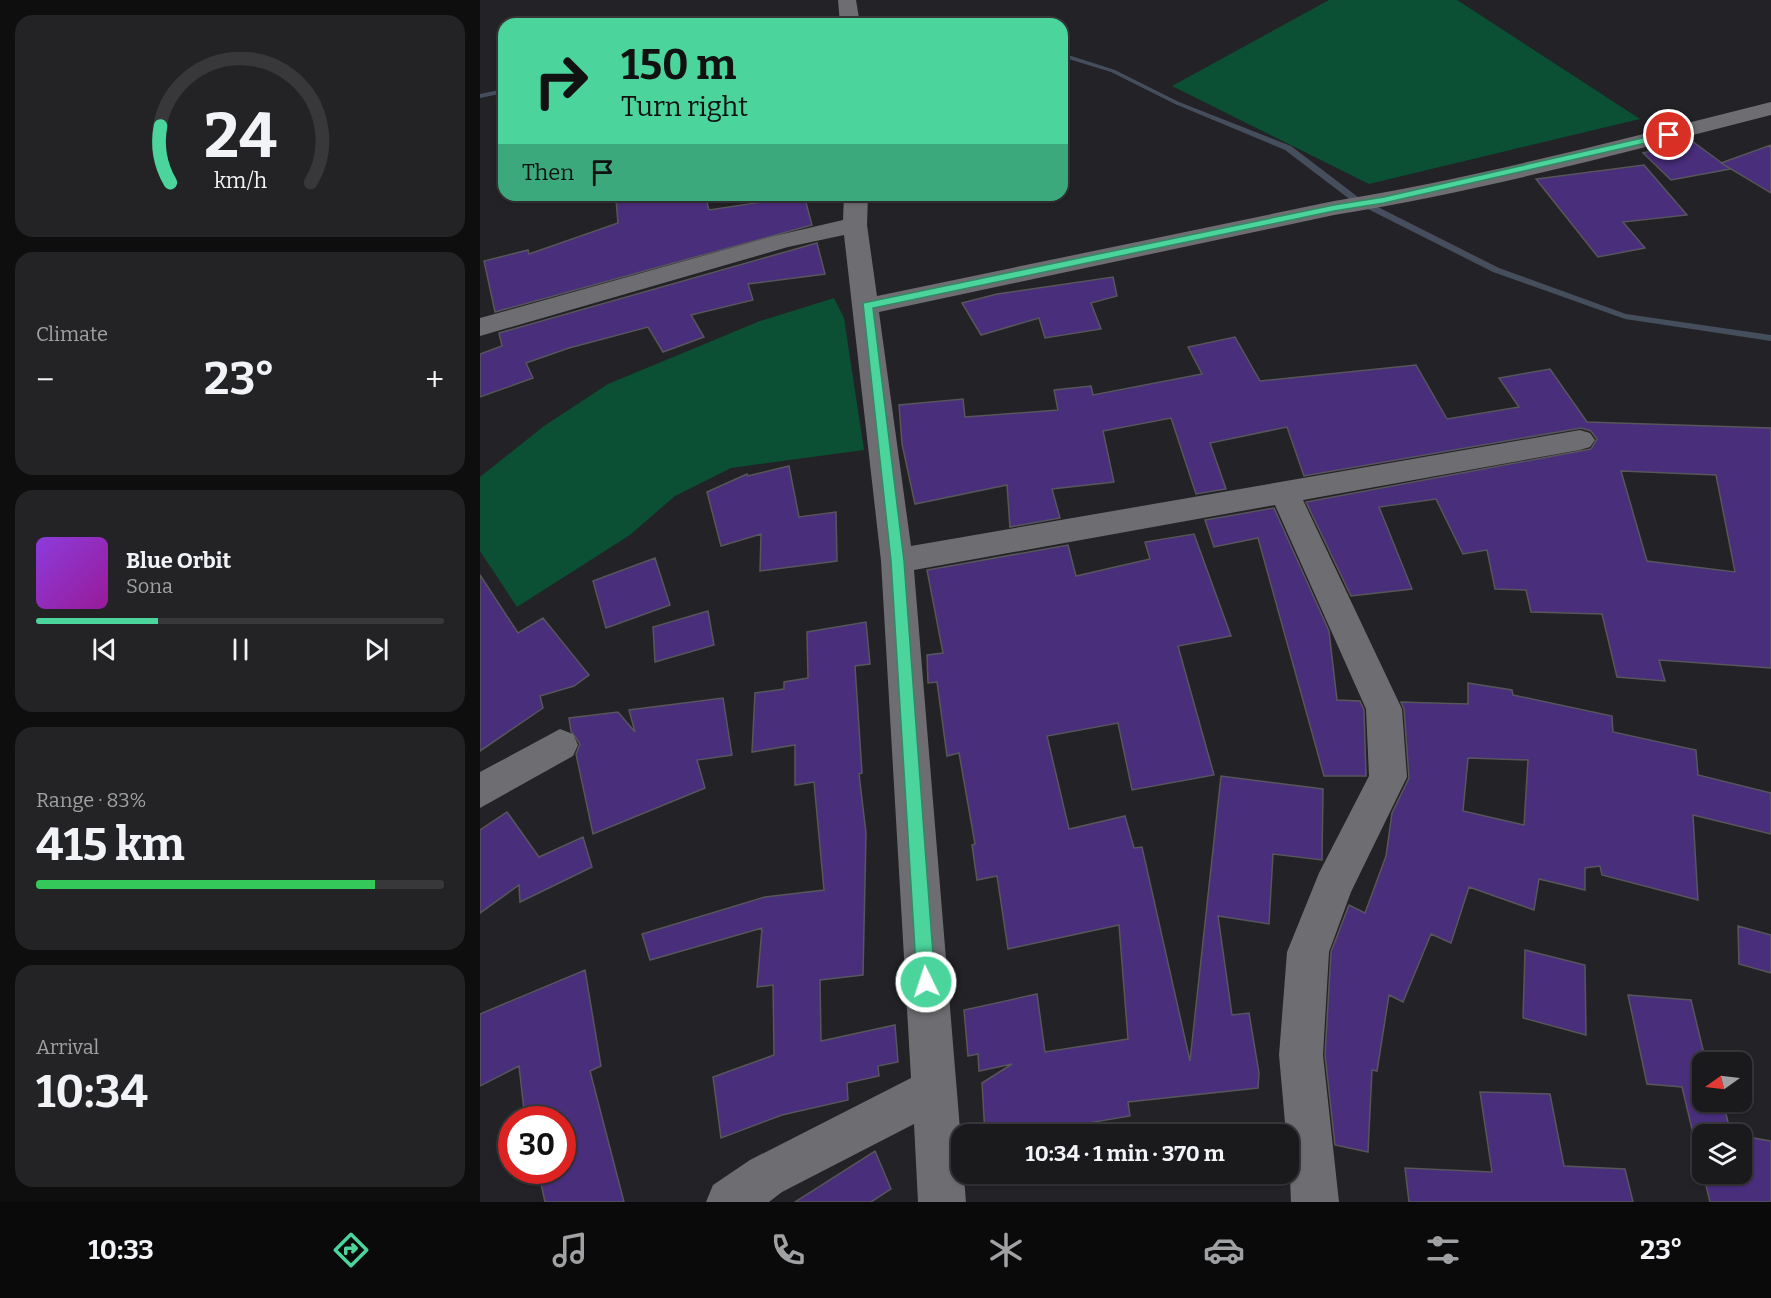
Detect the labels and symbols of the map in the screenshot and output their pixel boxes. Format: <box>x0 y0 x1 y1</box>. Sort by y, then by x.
pin <box>1643 109 1694 160</box>
position arrow <box>894 950 958 1014</box>
north arrow <box>1692 1052 1752 1112</box>
speed limit sign: 30 <box>498 1106 576 1184</box>

